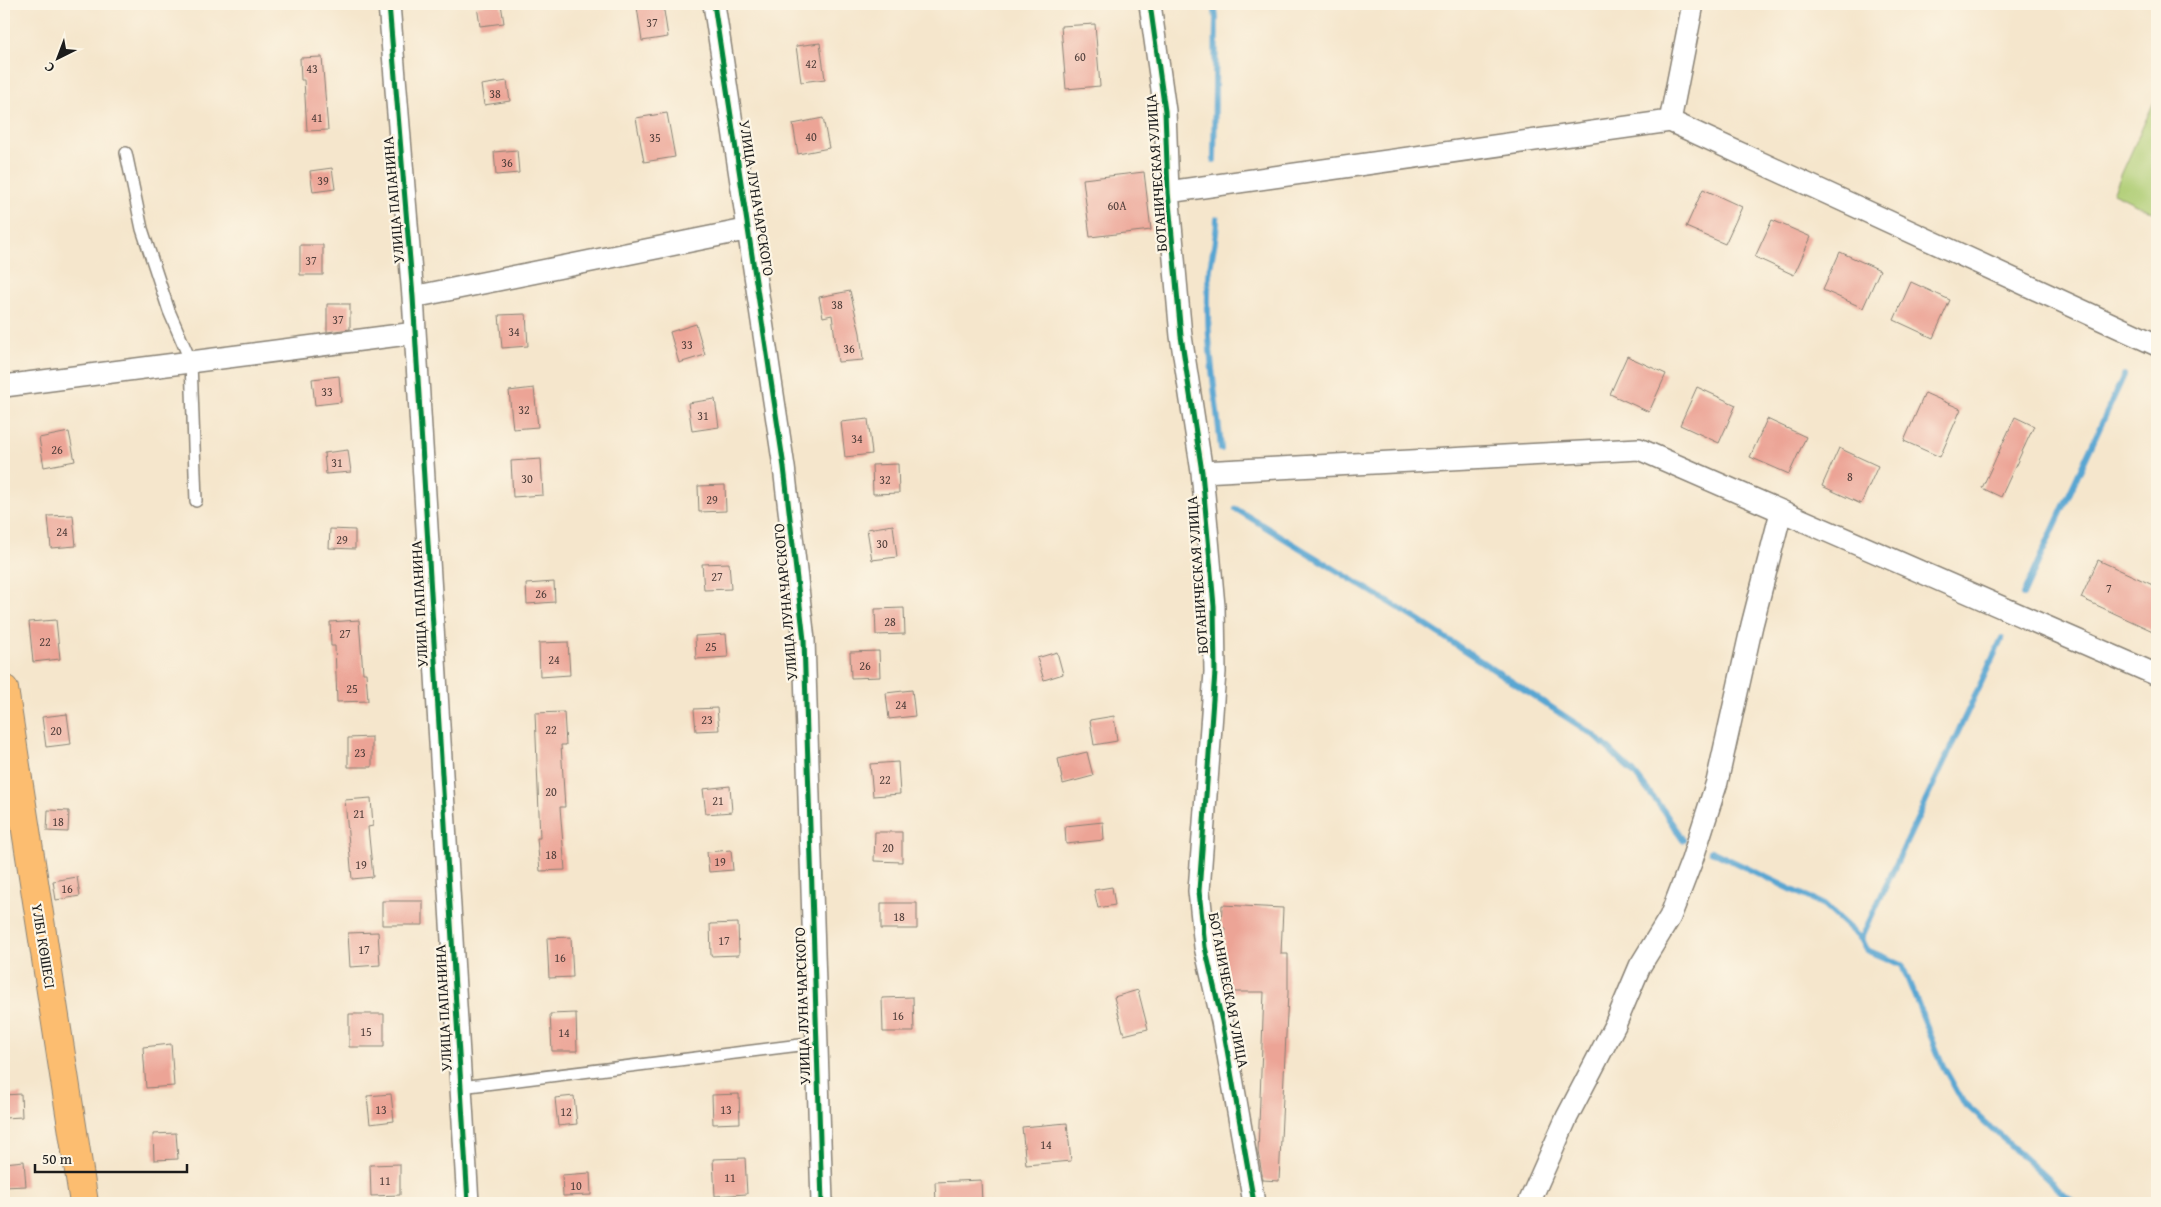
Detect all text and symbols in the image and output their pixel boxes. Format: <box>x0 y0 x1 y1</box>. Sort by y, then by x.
house number: 37 <box>646 14 658 31</box>
north arrow <box>32 32 82 82</box>
house number: 60 <box>1074 48 1086 65</box>
house number: 42 <box>805 55 817 72</box>
text: С <box>40 58 59 78</box>
house number: 43 <box>306 60 318 77</box>
house number: 38 <box>489 85 501 102</box>
street label: БОТАНИЧЕСКАЯ УЛИЦА <box>1140 93 1172 253</box>
house number: 41 <box>311 109 323 126</box>
street label: УЛИЦА ЛУНАЧАРСКОГО <box>734 118 780 278</box>
house number: 40 <box>805 128 817 145</box>
house number: 35 <box>649 129 661 146</box>
street label: УЛИЦА ПАПАНИНА <box>377 136 409 264</box>
house number: 36 <box>501 154 513 171</box>
house number: 39 <box>317 172 329 189</box>
house number: 60А <box>1108 197 1127 214</box>
house number: 37 <box>305 252 317 269</box>
house number: 38 <box>831 296 843 313</box>
house number: 37 <box>332 311 344 328</box>
house number: 34 <box>508 323 520 340</box>
house number: 33 <box>681 336 693 353</box>
house number: 36 <box>843 340 855 357</box>
house number: 33 <box>321 383 333 400</box>
house number: 32 <box>518 401 530 418</box>
house number: 31 <box>697 407 709 424</box>
house number: 34 <box>851 430 863 447</box>
house number: 26 <box>51 441 63 458</box>
house number: 31 <box>331 454 343 471</box>
house number: 8 <box>1847 468 1853 485</box>
house number: 30 <box>521 470 533 487</box>
house number: 32 <box>879 471 891 488</box>
house number: 29 <box>706 491 718 508</box>
street label: БОТАНИЧЕСКАЯ УЛИЦА <box>1181 495 1213 655</box>
house number: 24 <box>56 523 68 540</box>
street label: УЛИЦА ЛУНАЧАРСКОГО <box>768 523 802 681</box>
house number: 29 <box>336 531 348 548</box>
house number: 30 <box>876 535 888 552</box>
street label: УЛИЦА ПАПАНИНА <box>405 540 433 668</box>
house number: 27 <box>711 568 723 585</box>
house number: 7 <box>2106 580 2112 597</box>
house number: 26 <box>535 585 547 602</box>
house number: 28 <box>884 613 896 630</box>
house number: 27 <box>339 625 351 642</box>
house number: 22 <box>39 633 51 650</box>
house number: 25 <box>705 638 717 655</box>
house number: 24 <box>548 651 560 668</box>
house number: 26 <box>859 657 871 674</box>
house number: 25 <box>346 680 358 697</box>
house number: 24 <box>895 696 907 713</box>
house number: 23 <box>701 711 713 728</box>
house number: 22 <box>545 721 557 738</box>
house number: 20 <box>50 722 62 739</box>
house number: 23 <box>354 744 366 761</box>
house number: 22 <box>879 771 891 788</box>
house number: 20 <box>545 783 557 800</box>
house number: 21 <box>712 792 724 809</box>
house number: 21 <box>353 805 365 822</box>
house number: 18 <box>52 813 64 830</box>
house number: 20 <box>882 839 894 856</box>
house number: 18 <box>545 846 557 863</box>
house number: 19 <box>714 853 726 870</box>
house number: 19 <box>355 856 367 873</box>
house number: 16 <box>61 880 73 897</box>
street label: ҮЛБІ КӨШЕСІ <box>27 902 61 990</box>
house number: 18 <box>893 908 905 925</box>
street label: БОТАНИЧЕСКАЯ УЛИЦА <box>1204 910 1254 1070</box>
street label: УЛИЦА ЛУНАЧАРСКОГО <box>789 927 815 1085</box>
house number: 17 <box>718 932 730 949</box>
house number: 17 <box>358 941 370 958</box>
street label: УЛИЦА ПАПАНИНА <box>429 944 457 1072</box>
house number: 16 <box>554 949 566 966</box>
house number: 16 <box>892 1007 904 1024</box>
house number: 15 <box>360 1023 372 1040</box>
house number: 14 <box>558 1024 570 1041</box>
house number: 13 <box>375 1101 387 1118</box>
house number: 13 <box>720 1101 732 1118</box>
house number: 12 <box>560 1103 572 1120</box>
house number: 14 <box>1040 1136 1052 1153</box>
scale bar <box>35 1142 188 1174</box>
text: 50 m <box>42 1148 73 1169</box>
house number: 11 <box>724 1169 736 1186</box>
house number: 11 <box>379 1172 391 1189</box>
house number: 10 <box>570 1177 582 1194</box>

